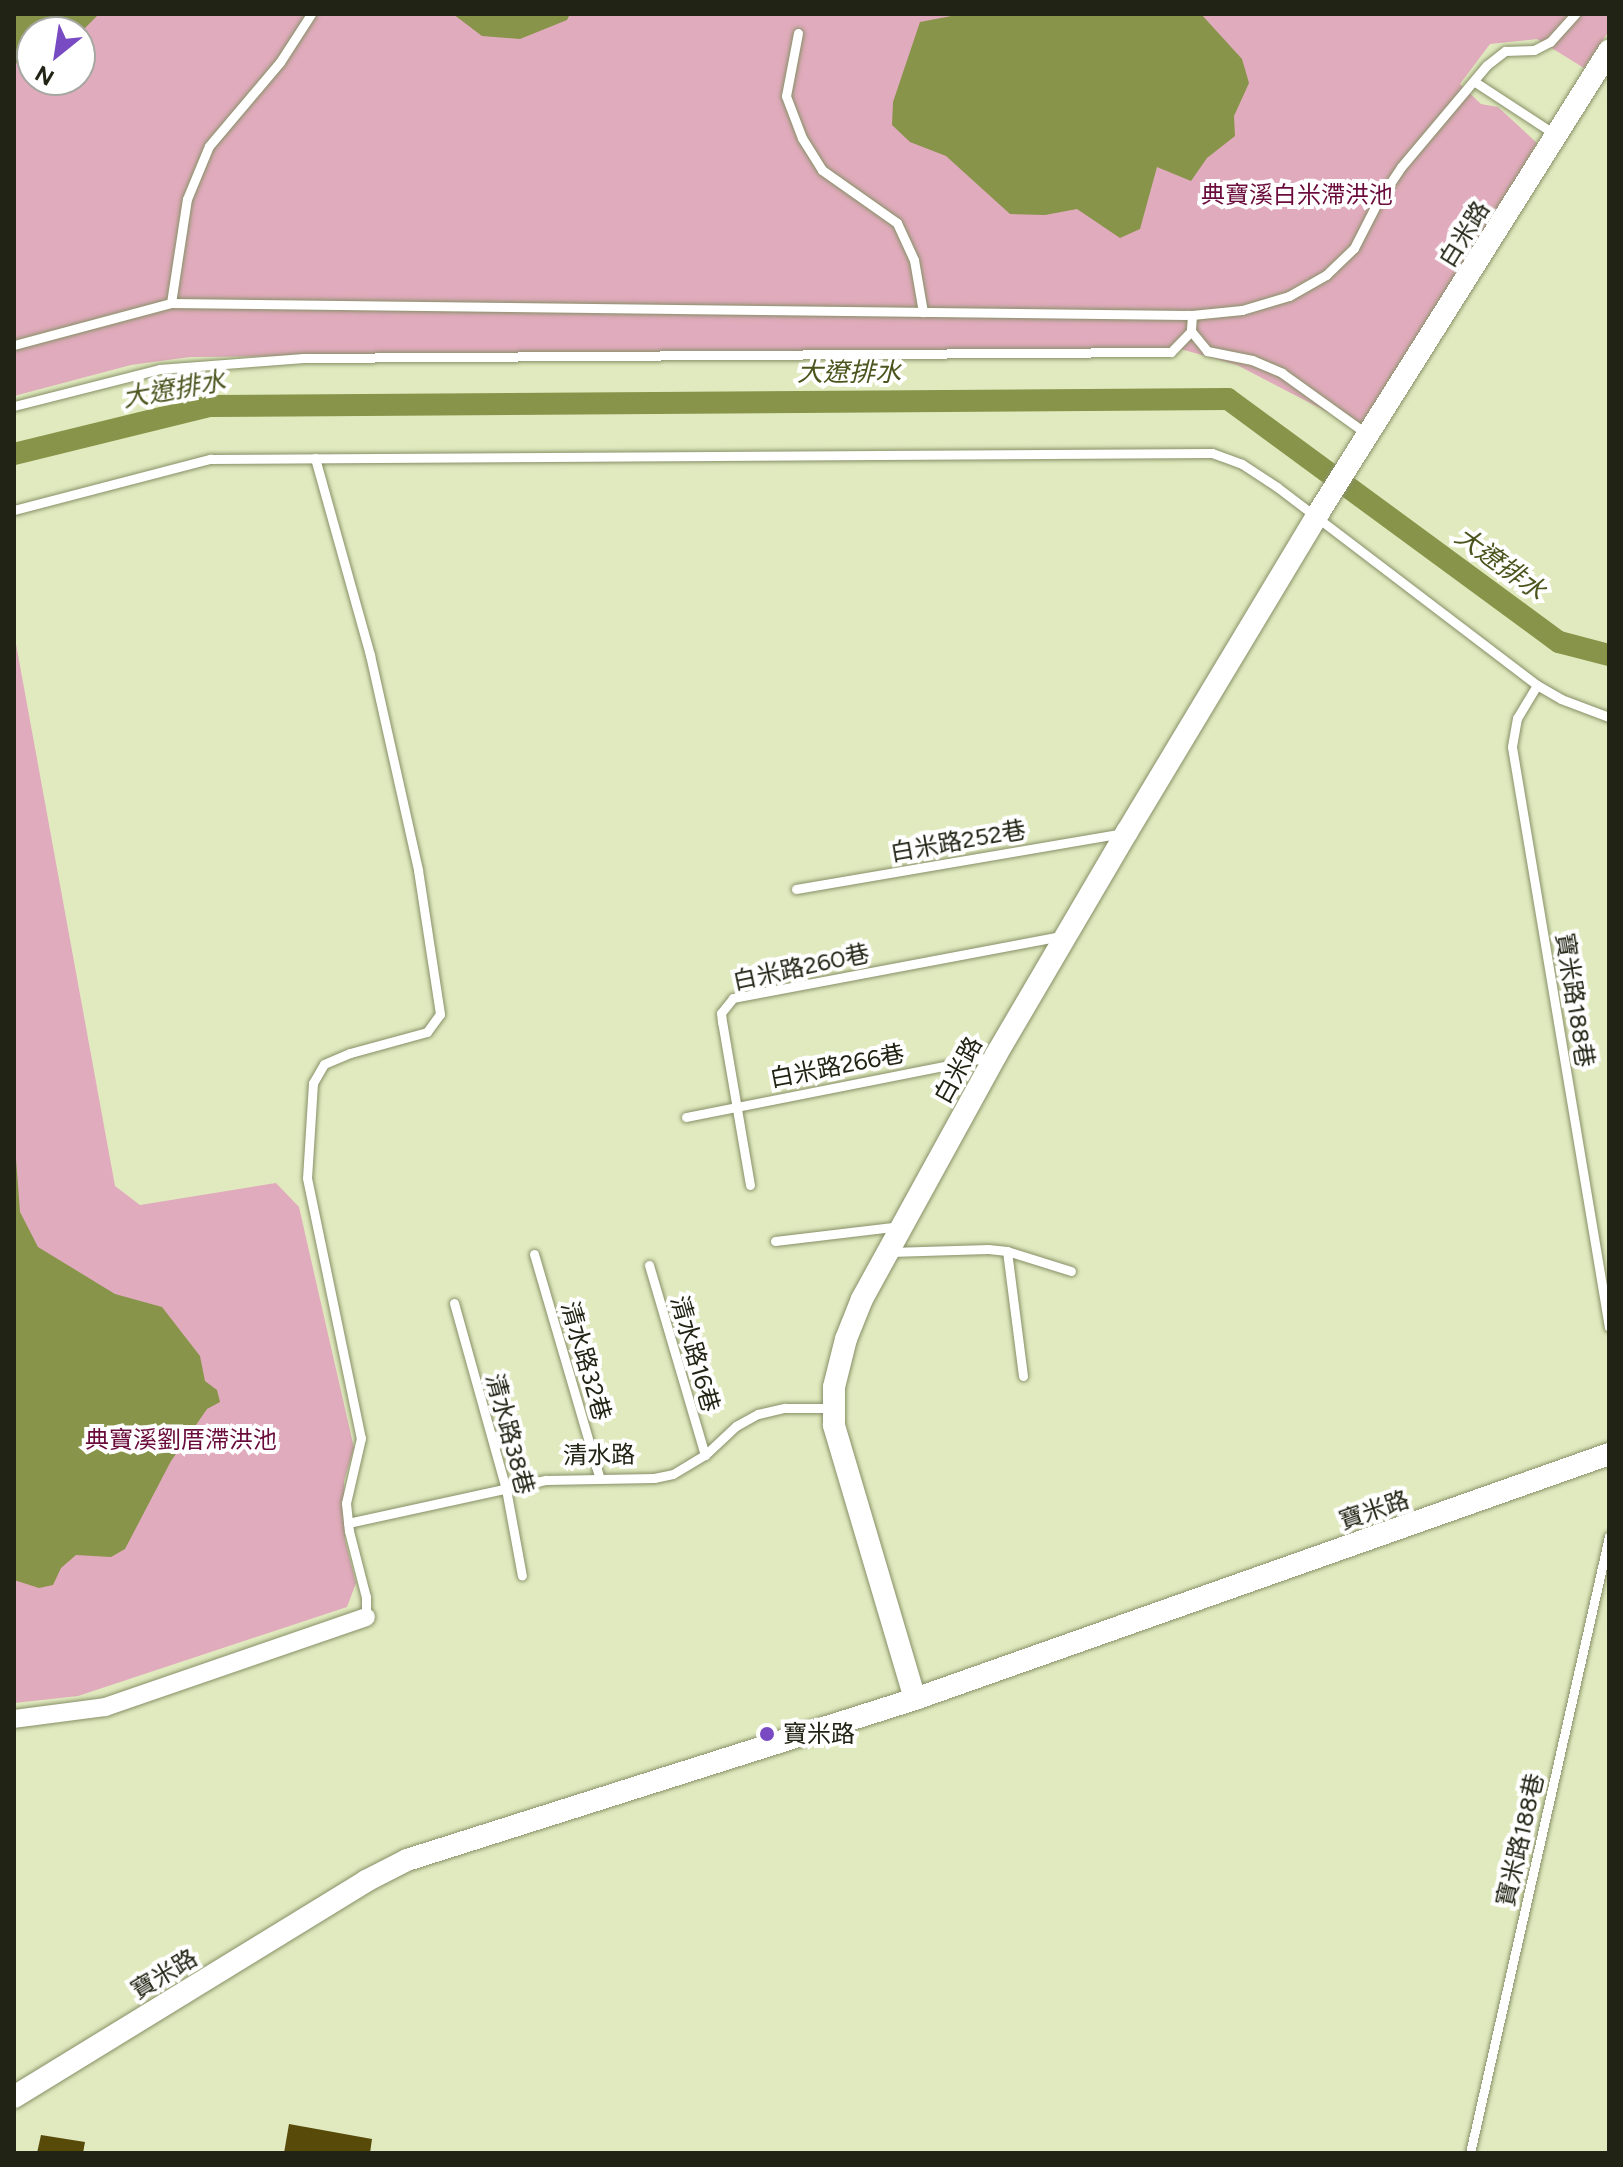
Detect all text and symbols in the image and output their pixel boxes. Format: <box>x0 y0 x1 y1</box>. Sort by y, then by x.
north arrow <box>16 16 96 96</box>
text: N <box>31 60 59 91</box>
park label: 典寶溪白米滯洪池 <box>1201 181 1393 209</box>
street label: 白米路 <box>1433 196 1495 272</box>
water label: 大遼排水 <box>797 357 901 389</box>
water label: 大遼排水 <box>120 366 228 414</box>
water label: 大遼排水 <box>1449 521 1551 607</box>
street label: 白米路252巷 <box>888 815 1028 867</box>
street label: 寶米路188巷 <box>1550 931 1600 1069</box>
street label: 白米路260巷 <box>730 939 872 995</box>
street label: 白米路 <box>928 1032 988 1108</box>
street label: 白米路266巷 <box>767 1039 907 1093</box>
street label: 清水路16巷 <box>665 1293 725 1415</box>
street label: 清水路32巷 <box>555 1298 617 1424</box>
street label: 清水路38巷 <box>480 1370 540 1498</box>
park label: 典寶溪劉厝滯洪池 <box>85 1426 277 1454</box>
street label: 清水路 <box>563 1440 635 1470</box>
street label: 寶米路 <box>1335 1485 1413 1535</box>
place label: 寶米路 <box>783 1720 855 1748</box>
marker: 寶米路 <box>758 1725 776 1743</box>
street label: 寶米路188巷 <box>1491 1771 1549 1909</box>
street label: 寶米路 <box>126 1943 202 2005</box>

